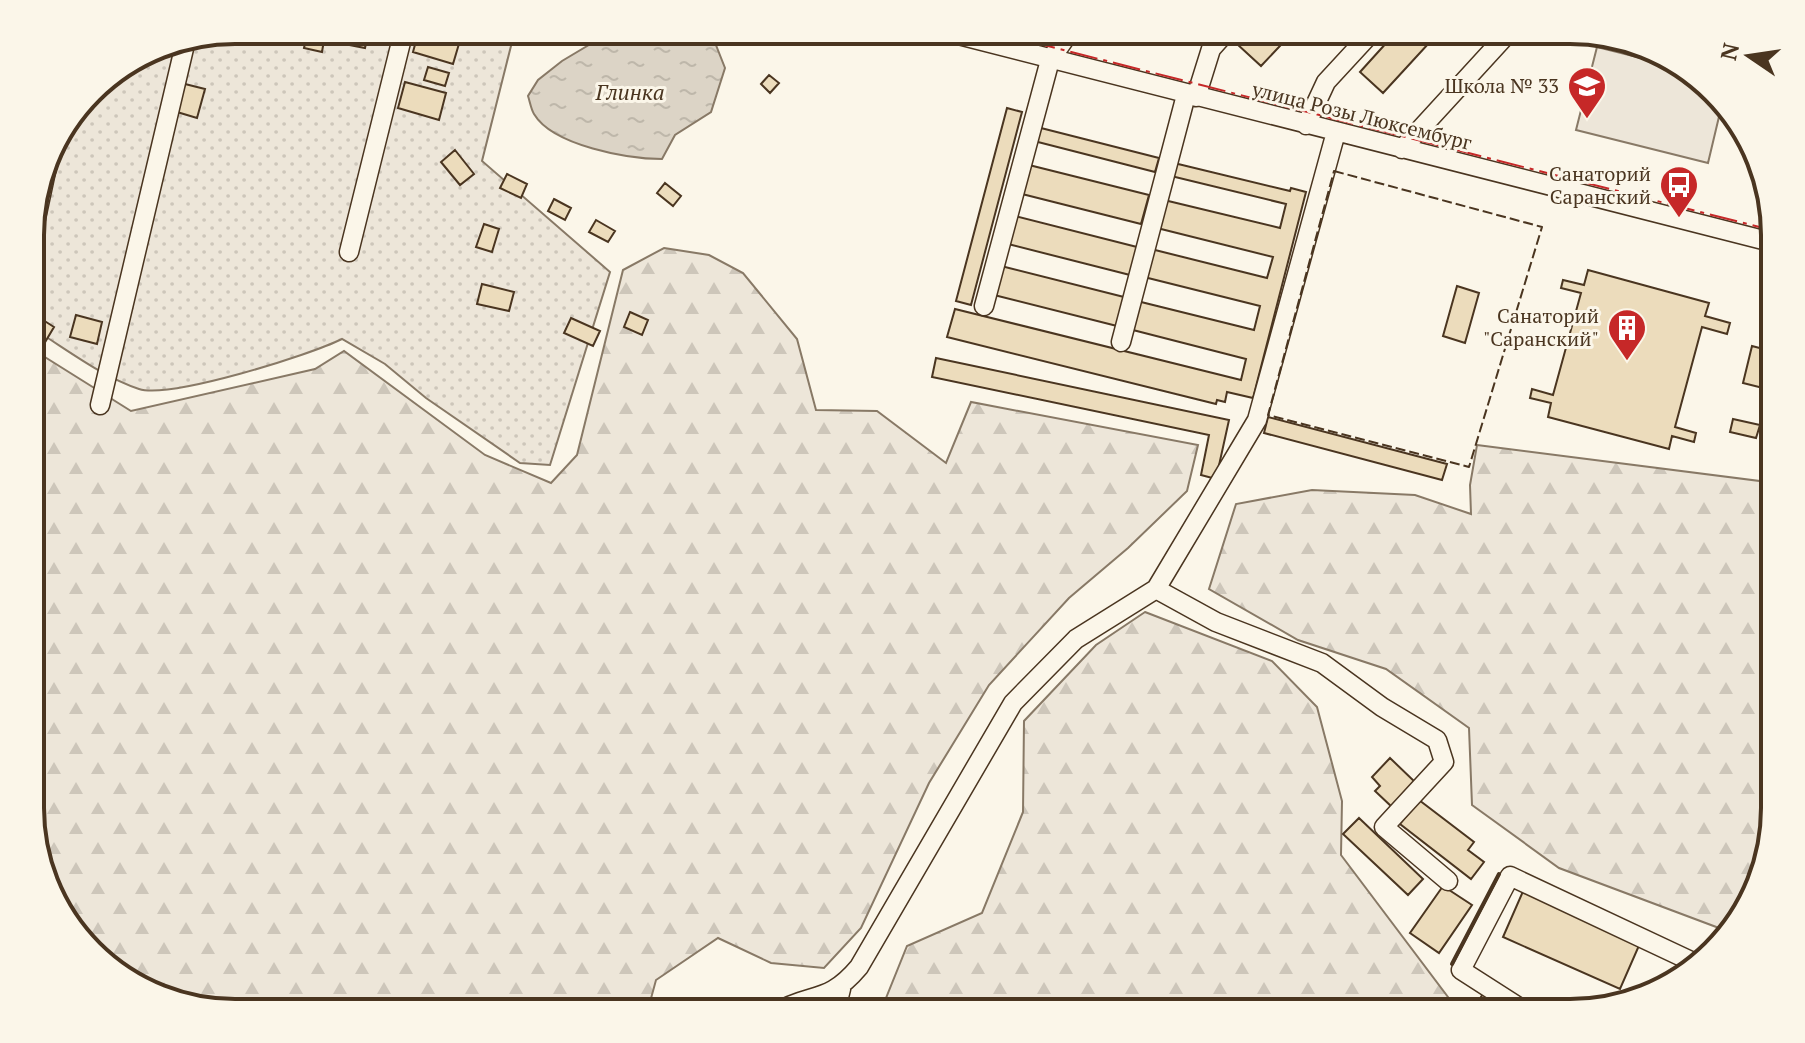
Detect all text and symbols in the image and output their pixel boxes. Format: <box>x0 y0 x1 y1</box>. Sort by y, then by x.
north arrow <box>1709 16 1789 96</box>
text: N <box>1713 40 1745 63</box>
school or university icon: Школа № 33 <box>1566 65 1608 120</box>
place label: Школа № 33 <box>1445 72 1559 99</box>
street label: улица Розы Люксембург <box>1249 75 1475 156</box>
water label: Глинка <box>594 77 665 106</box>
place label: Санаторий Саранский <box>1549 160 1651 210</box>
bus stop icon: Санаторий Саранский <box>1658 164 1700 219</box>
place label: Санаторий "Саранский" <box>1483 302 1599 352</box>
building icon: Санаторий "Саранский" <box>1606 307 1648 362</box>

